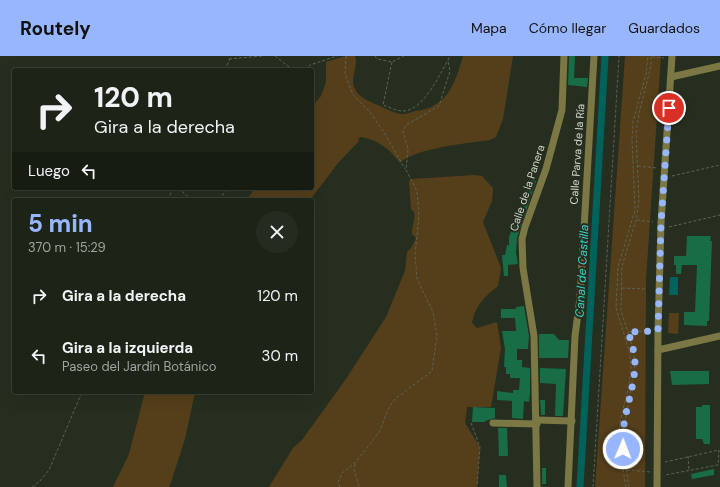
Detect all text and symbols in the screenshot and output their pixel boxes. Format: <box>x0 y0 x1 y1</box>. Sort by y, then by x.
text: Routely <box>20 16 91 41</box>
text: Mapa <box>471 19 507 37</box>
text: Cómo llegar <box>529 19 606 37</box>
text: Guardados <box>628 19 700 37</box>
text: 120 m <box>94 79 173 116</box>
icon: right <box>28 84 80 136</box>
pin <box>652 91 686 125</box>
icon: arrive <box>658 97 680 119</box>
street label: Calle Parva de la Ría <box>566 103 588 205</box>
text: Gira a la derecha <box>94 115 235 139</box>
street label: Calle de la Panera <box>506 143 548 233</box>
icon: left <box>78 160 100 182</box>
text: Luego <box>28 161 70 181</box>
text: 5 min <box>28 208 93 239</box>
button: close <box>256 211 298 253</box>
water label: Canal de Castilla <box>572 224 592 318</box>
text: 370 m · 15:29 <box>28 239 106 256</box>
icon: right <box>28 285 50 307</box>
text: Gira a la derecha <box>62 286 186 306</box>
text: 120 m <box>257 286 298 306</box>
text: Gira a la izquierda <box>62 338 193 358</box>
icon: left <box>28 345 50 367</box>
text: 30 m <box>262 346 298 366</box>
text: Paseo del Jardín Botánico <box>62 358 217 375</box>
position arrow <box>602 428 644 470</box>

